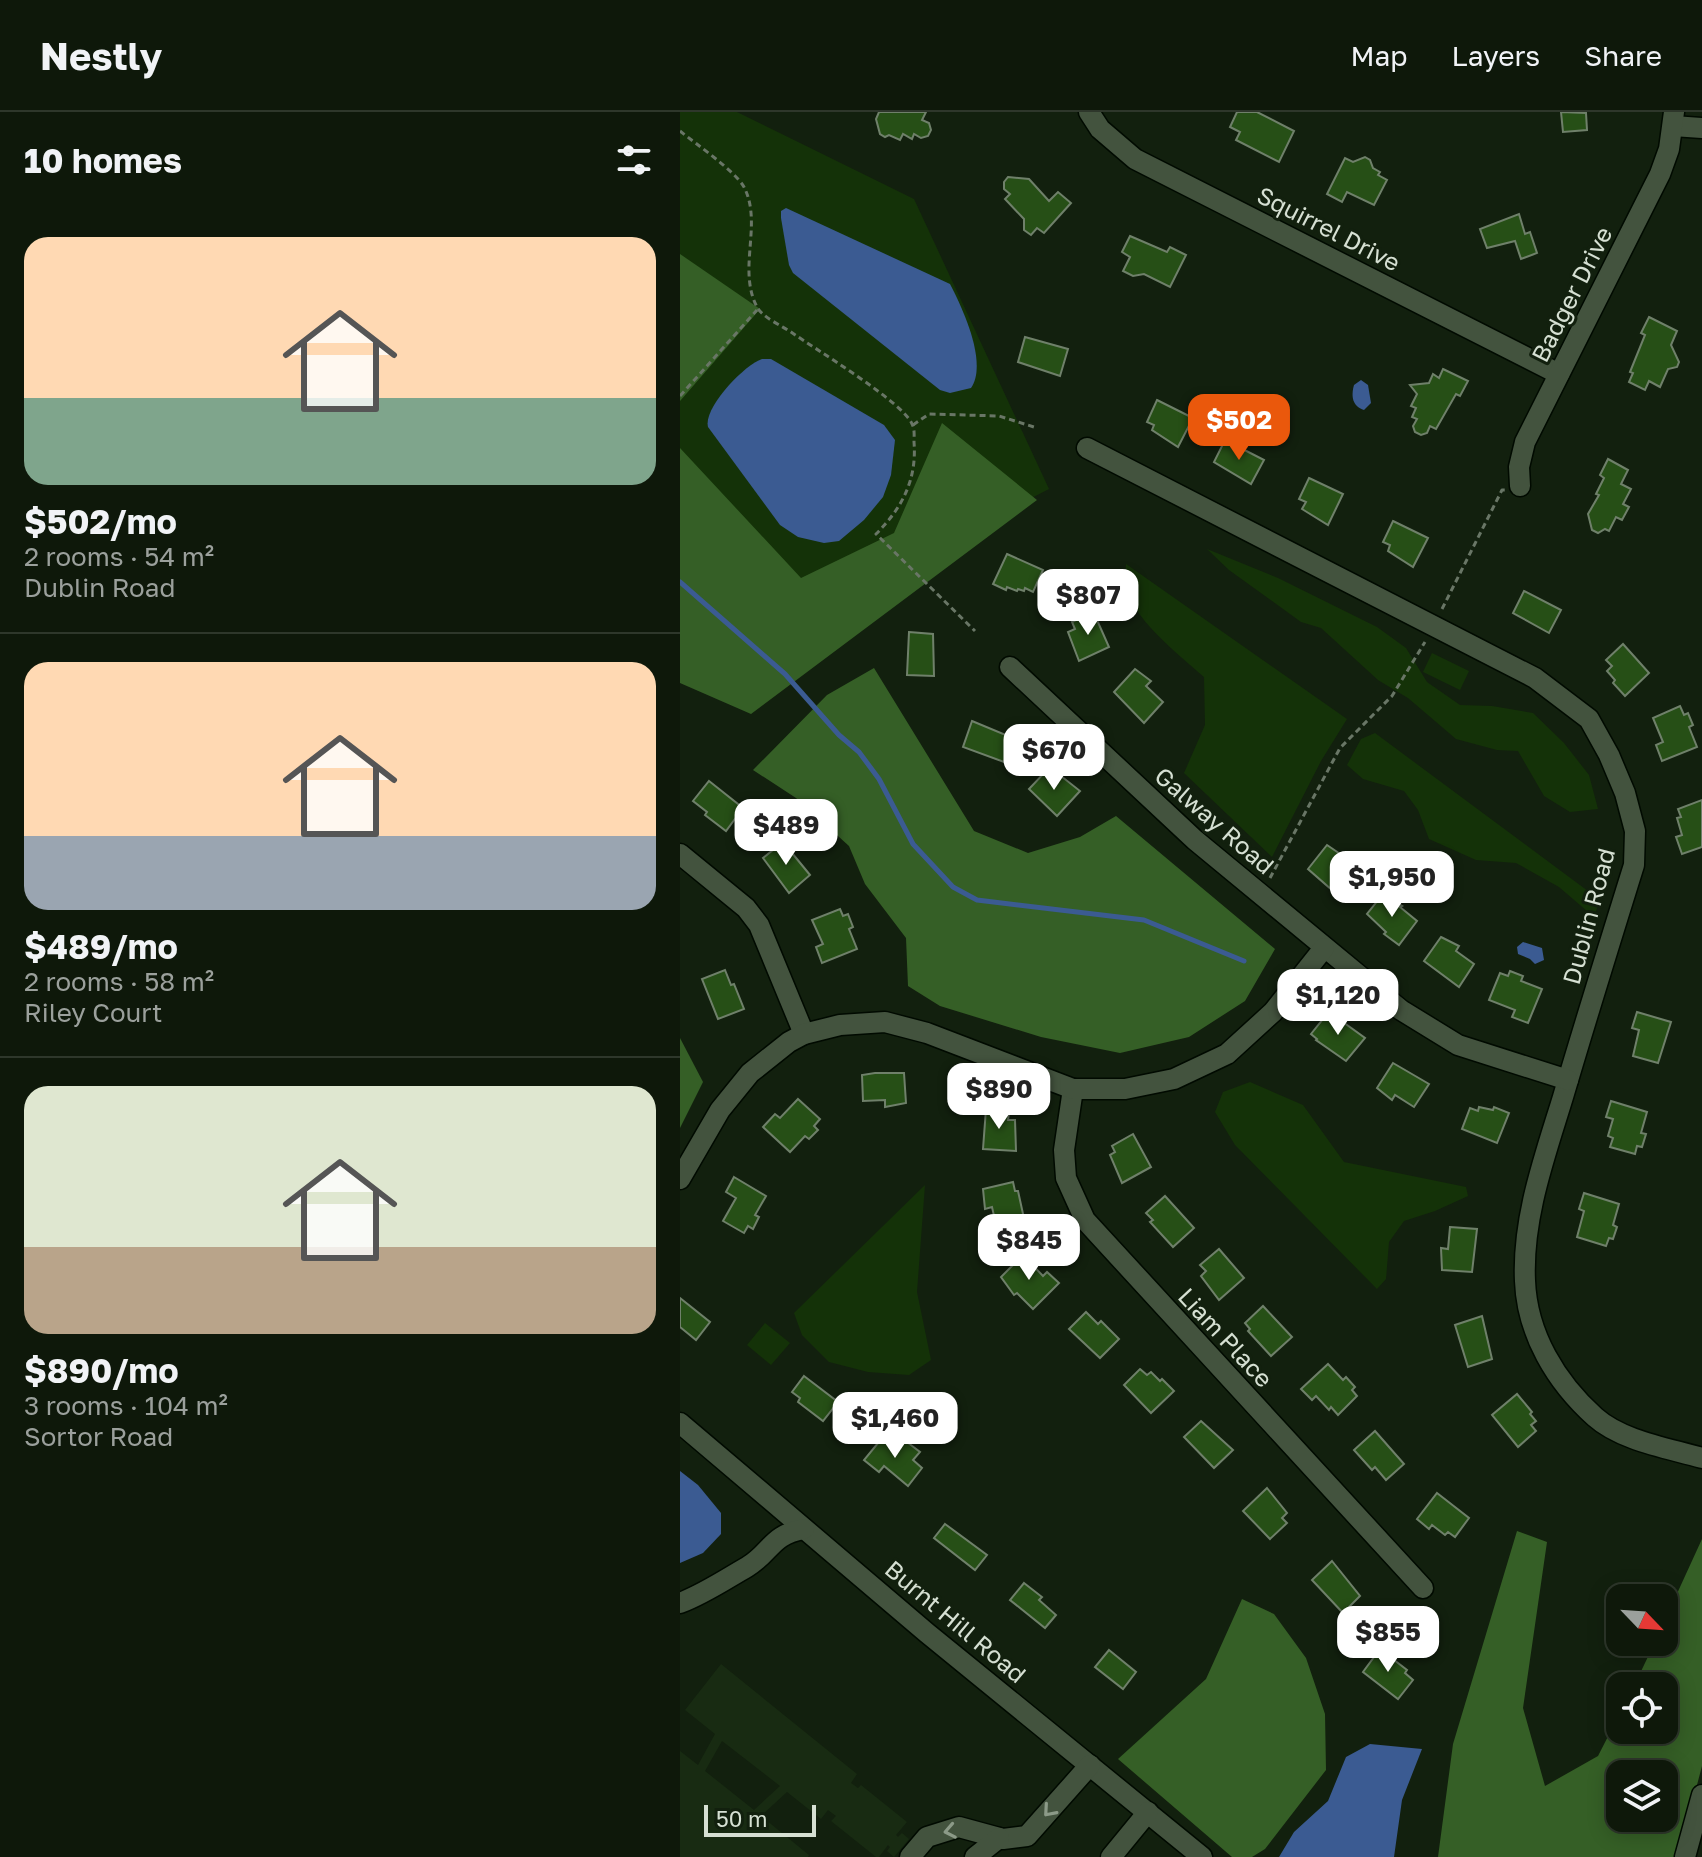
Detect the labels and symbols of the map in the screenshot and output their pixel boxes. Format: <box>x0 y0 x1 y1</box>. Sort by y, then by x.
street label: Squirrel Drive <box>1253 180 1405 276</box>
street label: Badger Drive <box>1525 222 1617 366</box>
pin: $502 <box>1192 394 1286 462</box>
pin: $807 <box>1041 569 1135 637</box>
pin: $670 <box>1007 724 1101 792</box>
street label: Galway Road <box>1150 760 1280 880</box>
pin: $489 <box>739 799 833 867</box>
street label: Dublin Road <box>1556 845 1620 987</box>
pin: $1,950 <box>1327 851 1457 919</box>
pin: $1,120 <box>1273 969 1403 1037</box>
pin: $890 <box>952 1063 1046 1131</box>
pin: $845 <box>982 1214 1076 1282</box>
street label: Liam Place <box>1173 1281 1279 1393</box>
pin: $1,460 <box>830 1392 960 1460</box>
street label: Burnt Hill Road <box>880 1554 1032 1688</box>
north arrow <box>1606 1584 1678 1656</box>
pin: $855 <box>1341 1606 1435 1674</box>
scale bar <box>704 1801 816 1837</box>
one-way arrow <box>1045 1801 1059 1816</box>
one-way arrow <box>944 1822 958 1839</box>

